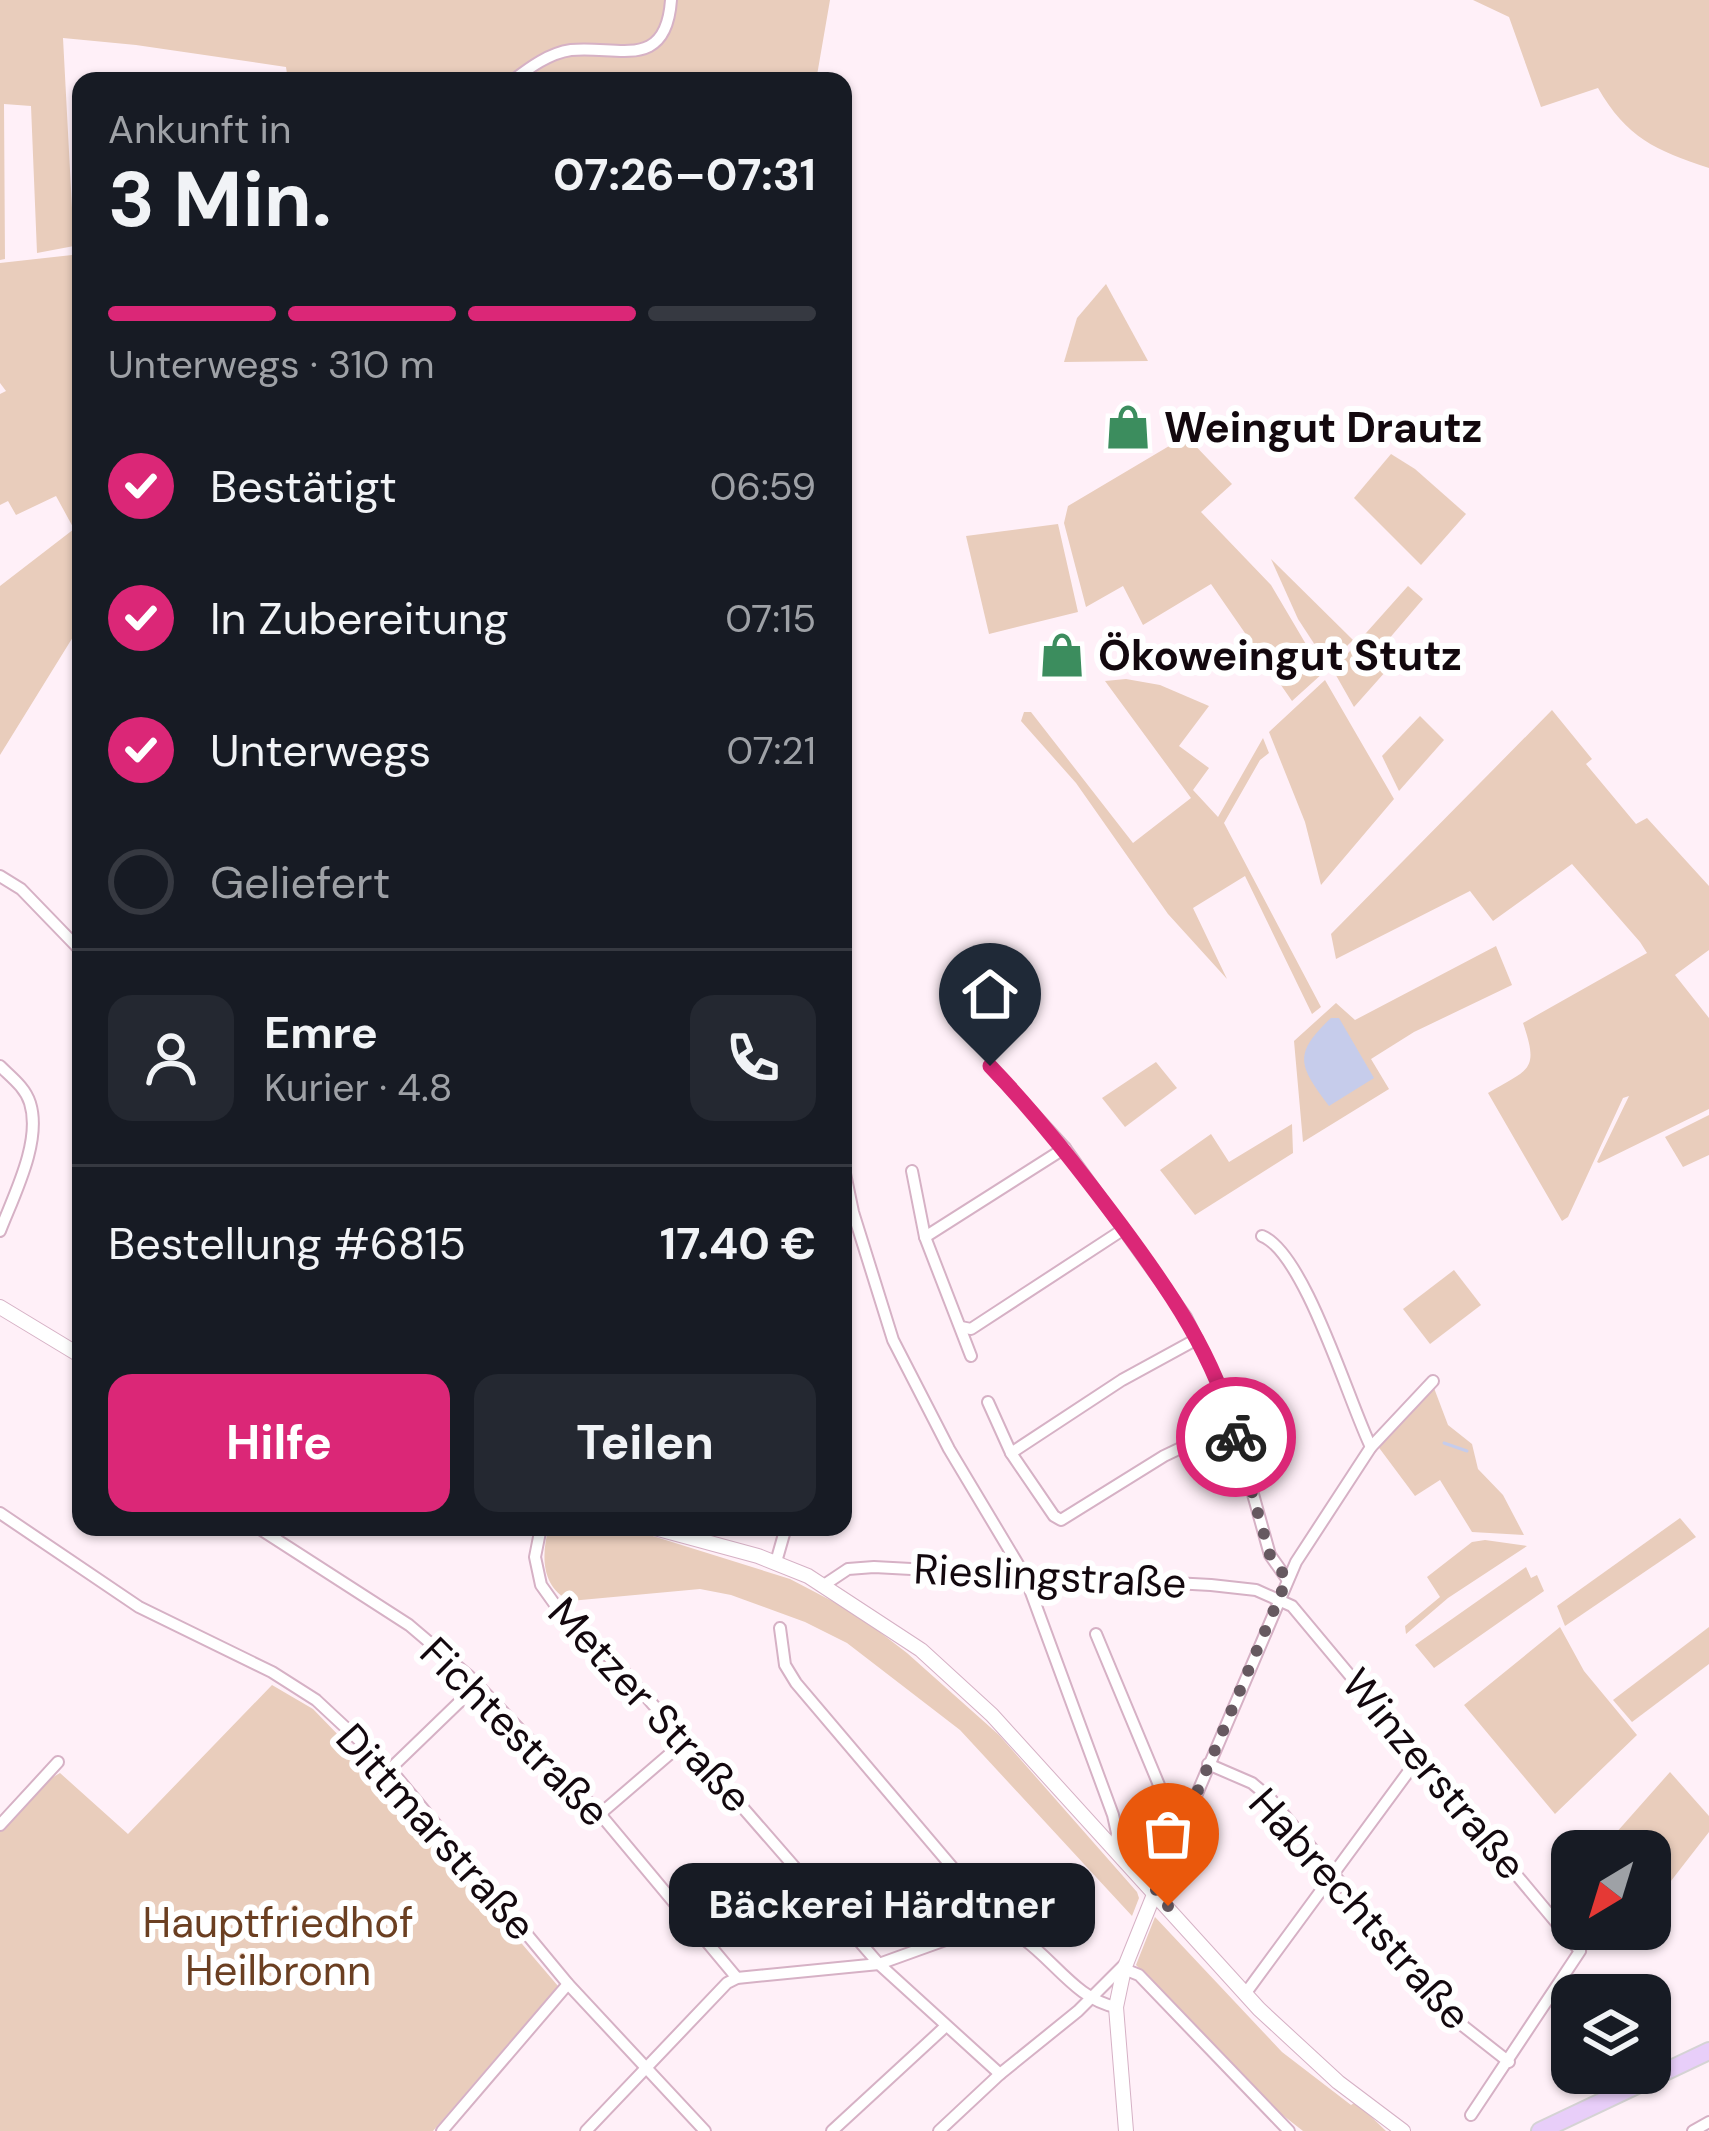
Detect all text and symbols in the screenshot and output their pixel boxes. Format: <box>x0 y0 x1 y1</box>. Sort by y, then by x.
text: Ankunft in <box>108 104 291 155</box>
text: 07:26–07:31 <box>553 145 816 204</box>
text: 3 Min. <box>108 149 332 250</box>
text: Unterwegs · 310 m <box>108 339 434 390</box>
place label: Weingut Drautz <box>1164 400 1482 455</box>
shop icon: Weingut Drautz <box>1103 402 1153 452</box>
icon: check <box>108 453 174 519</box>
text: Bestätigt <box>210 457 397 516</box>
text: 06:59 <box>710 461 816 512</box>
icon: check <box>108 585 174 651</box>
text: In Zubereitung <box>210 589 509 648</box>
text: 07:15 <box>725 593 816 644</box>
place label: Ökoweingut Stutz <box>1098 628 1462 683</box>
shop icon: Ökoweingut Stutz <box>1037 630 1087 680</box>
icon: check <box>108 717 174 783</box>
text: Unterwegs <box>210 721 431 780</box>
text: 07:21 <box>727 725 816 776</box>
text: Geliefert <box>210 853 390 912</box>
pin <box>939 943 1041 1066</box>
icon: home <box>957 961 1023 1027</box>
button: person <box>108 995 234 1121</box>
button: phone <box>690 995 816 1121</box>
text: Emre <box>264 1003 378 1062</box>
text: Kurier · 4.8 <box>264 1062 452 1113</box>
text: Bestellung #6815 <box>108 1214 466 1273</box>
text: 17.40 € <box>660 1214 816 1273</box>
button: Hilfe <box>108 1374 450 1512</box>
button: Teilen <box>474 1374 816 1512</box>
courier <box>1176 1377 1296 1497</box>
icon: bike <box>1203 1404 1269 1470</box>
street label: Rieslingstraße <box>912 1541 1188 1611</box>
street label: Metzer Straße <box>536 1586 764 1824</box>
street label: Fichtestraße <box>408 1625 622 1839</box>
street label: Winzerstraße <box>1330 1657 1538 1891</box>
street label: Dittmarstraße <box>324 1712 548 1952</box>
street label: Habrechtstraße <box>1237 1777 1483 2041</box>
pin <box>1117 1783 1219 1906</box>
icon: bag <box>1135 1801 1201 1867</box>
north arrow <box>1551 1830 1671 1950</box>
map controls <box>1551 1830 1671 2094</box>
callout: Bäckerei Härdtner <box>670 1864 1096 1948</box>
text: Bäckerei Härdtner <box>708 1879 1056 1930</box>
park label: Hauptfriedhof Heilbronn <box>143 1895 413 1998</box>
button: layers <box>1551 1974 1671 2094</box>

